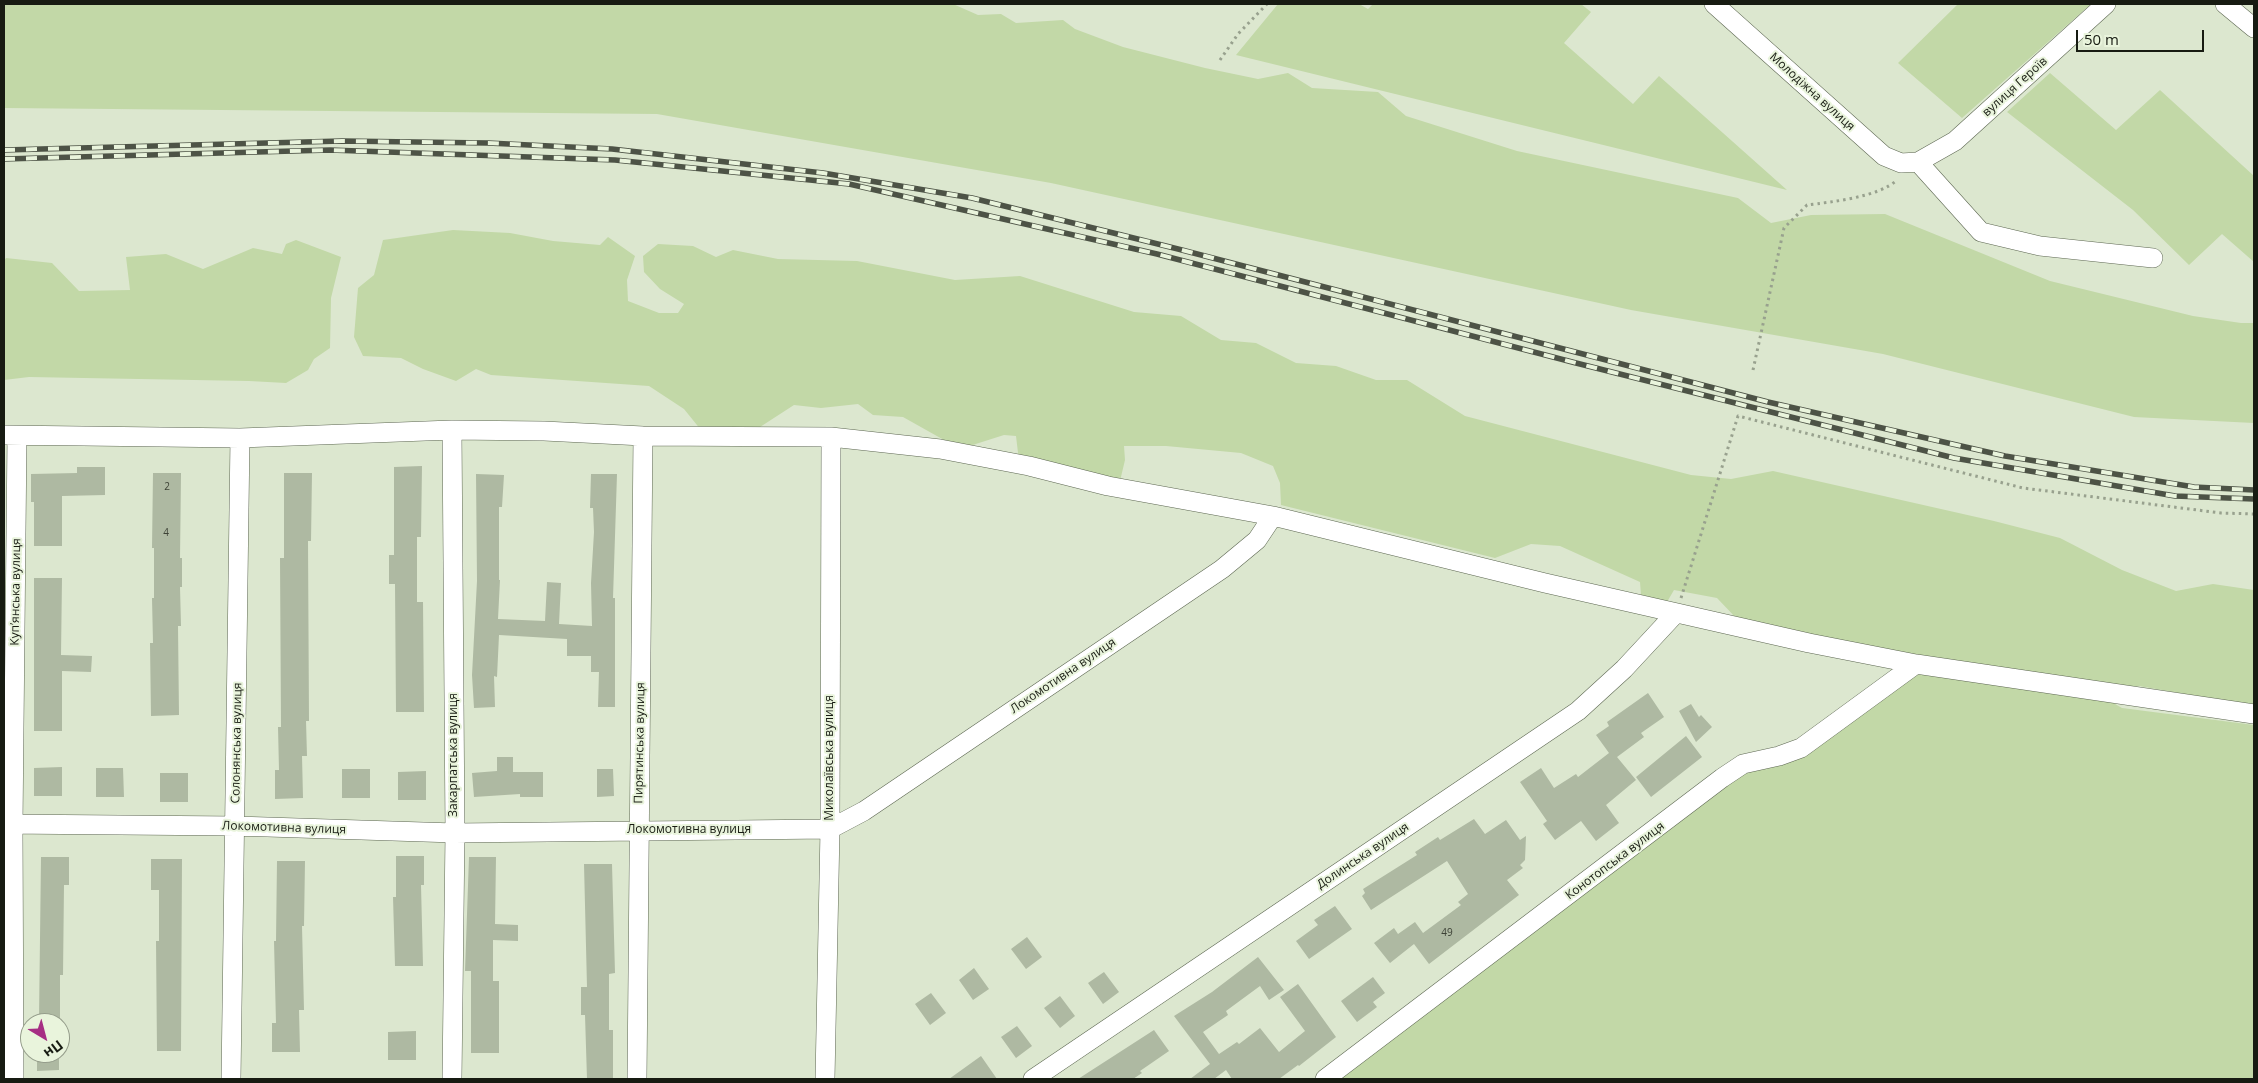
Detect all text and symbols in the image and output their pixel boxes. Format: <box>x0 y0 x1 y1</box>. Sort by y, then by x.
scale bar <box>2078 20 2206 52</box>
text: 50 m <box>2084 29 2119 49</box>
street label: Молодіжна вулиця <box>1766 50 1858 134</box>
street label: вулиця Героїв <box>1980 54 2050 120</box>
house number: 2 <box>164 481 170 493</box>
house number: 4 <box>163 527 169 539</box>
street label: Купʼянська вулиця <box>8 538 24 646</box>
street label: Локомотивна вулиця <box>1007 635 1119 717</box>
street label: Солонянська вулиця <box>229 682 245 804</box>
street label: Пирятинська вулиця <box>632 682 648 804</box>
street label: Закарпатська вулиця <box>447 693 461 817</box>
street label: Миколаївська вулиця <box>823 695 837 821</box>
street label: Локомотивна вулиця <box>222 819 346 837</box>
street label: Конотопська вулиця <box>1563 819 1667 903</box>
street label: Долинська вулиця <box>1314 820 1412 892</box>
street label: Локомотивна вулиця <box>627 823 751 837</box>
house number: 49 <box>1441 927 1453 939</box>
north arrow <box>20 1013 70 1063</box>
text: Пн <box>40 1036 67 1063</box>

